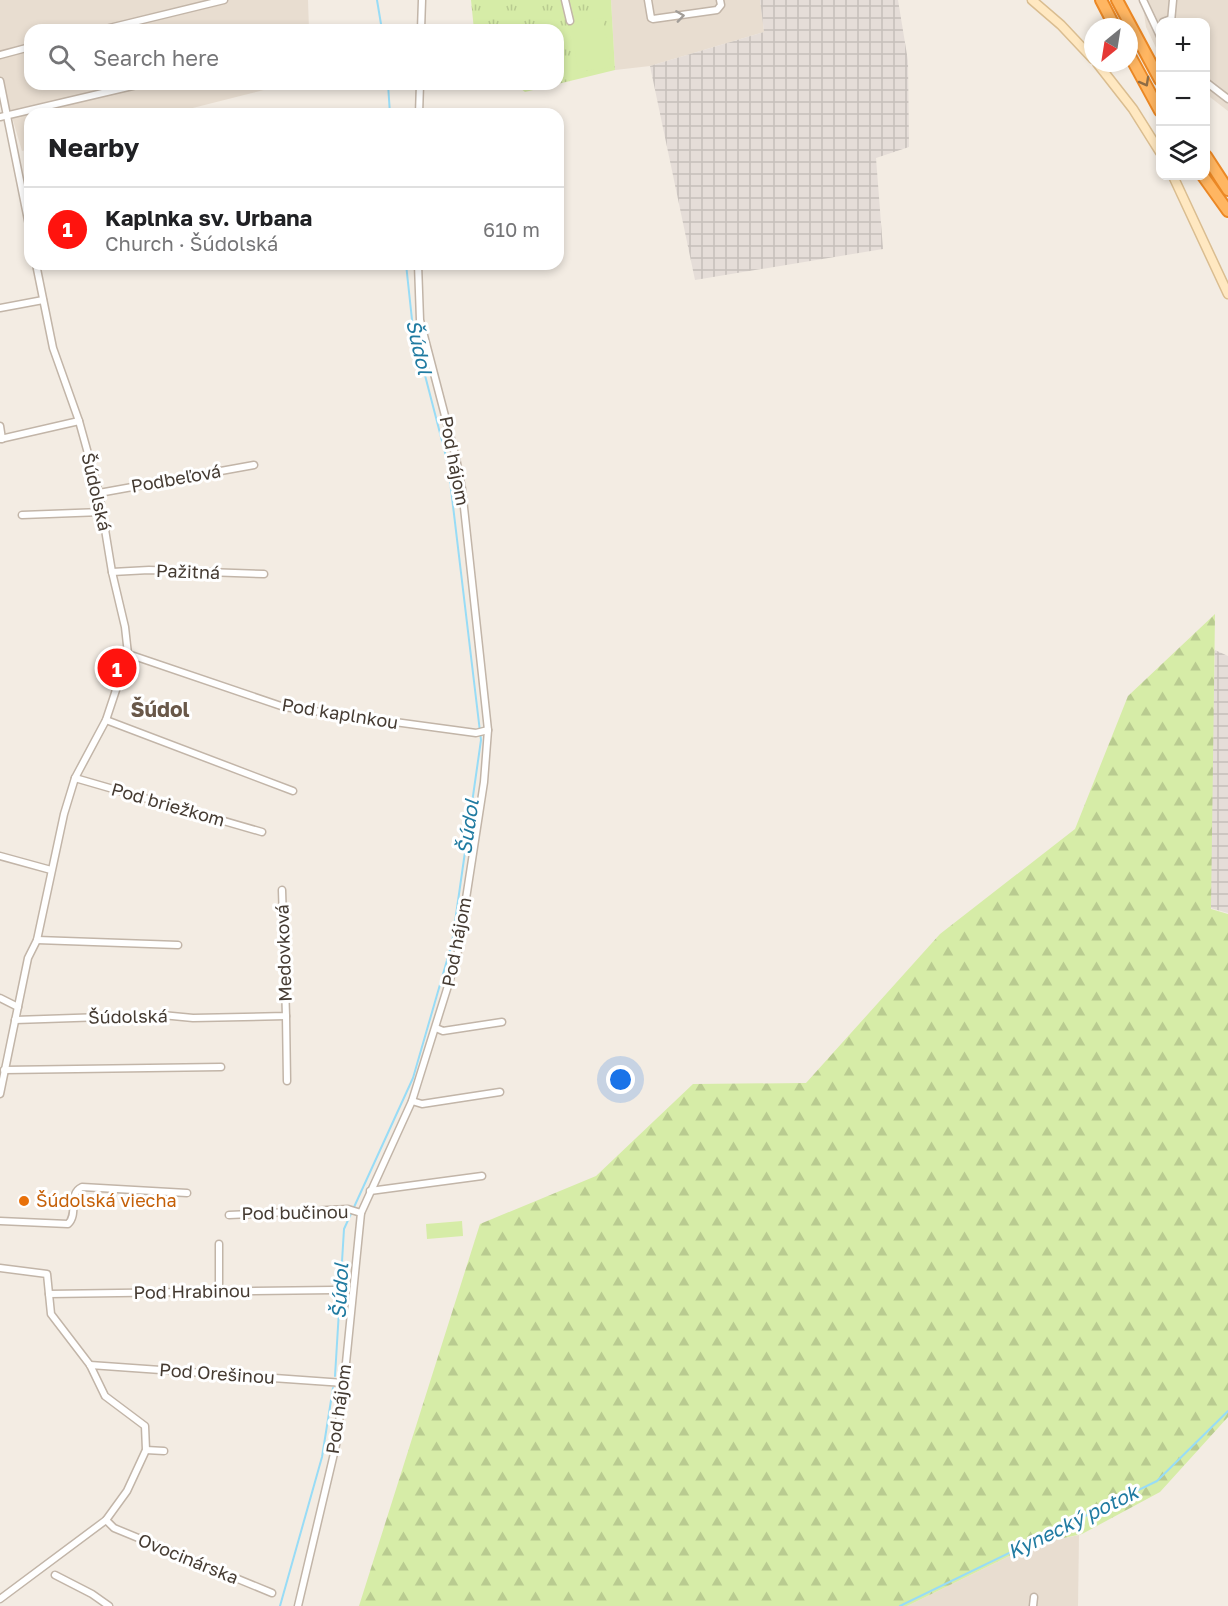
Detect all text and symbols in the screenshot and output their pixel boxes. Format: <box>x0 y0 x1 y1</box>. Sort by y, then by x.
one-way arrow <box>676 10 685 22</box>
north arrow <box>1084 18 1138 72</box>
map controls <box>1156 18 1210 180</box>
button: + <box>1156 18 1210 72</box>
search box <box>24 24 564 90</box>
icon: search <box>45 41 78 74</box>
text: Search here <box>93 44 219 71</box>
button: − <box>1156 72 1210 126</box>
one-way arrow <box>1137 76 1149 86</box>
button: layers <box>1156 126 1210 180</box>
text: Nearby <box>48 132 139 163</box>
text: Kaplnka sv. Urbana <box>105 204 312 231</box>
text: 1 <box>62 217 73 241</box>
text: 610 m <box>483 217 540 241</box>
text: Church · Šúdolská <box>105 231 278 255</box>
water label: Šúdol <box>402 317 438 377</box>
street label: Pod hájom <box>436 414 474 507</box>
street label: Šúdolská <box>77 450 117 533</box>
street label: Podbeľová <box>129 459 222 497</box>
street label: Pažitná <box>156 559 221 583</box>
pin: 1 <box>98 646 136 690</box>
street label: Pod kaplnkou <box>280 693 400 733</box>
district label: Šúdol <box>130 696 190 722</box>
street label: Pod briežkom <box>109 777 228 831</box>
water label: Šúdol <box>451 797 483 856</box>
street label: Pod hájom <box>437 895 475 988</box>
street label: Medovková <box>270 904 296 1002</box>
street label: Šúdolská <box>88 1004 168 1028</box>
your location <box>606 1065 635 1094</box>
place label: Šúdolská viecha <box>36 1189 177 1211</box>
marker: Šúdolská viecha <box>17 1194 31 1208</box>
street label: Pod bučinou <box>241 1200 349 1224</box>
water label: Šúdol <box>326 1262 352 1319</box>
street label: Pod Hrabinou <box>133 1279 251 1303</box>
street label: Pod Orešinou <box>159 1358 276 1388</box>
street label: Pod hájom <box>321 1362 355 1455</box>
water label: Kynecký potok <box>1003 1478 1145 1564</box>
street label: Ovocinárska <box>135 1528 242 1588</box>

